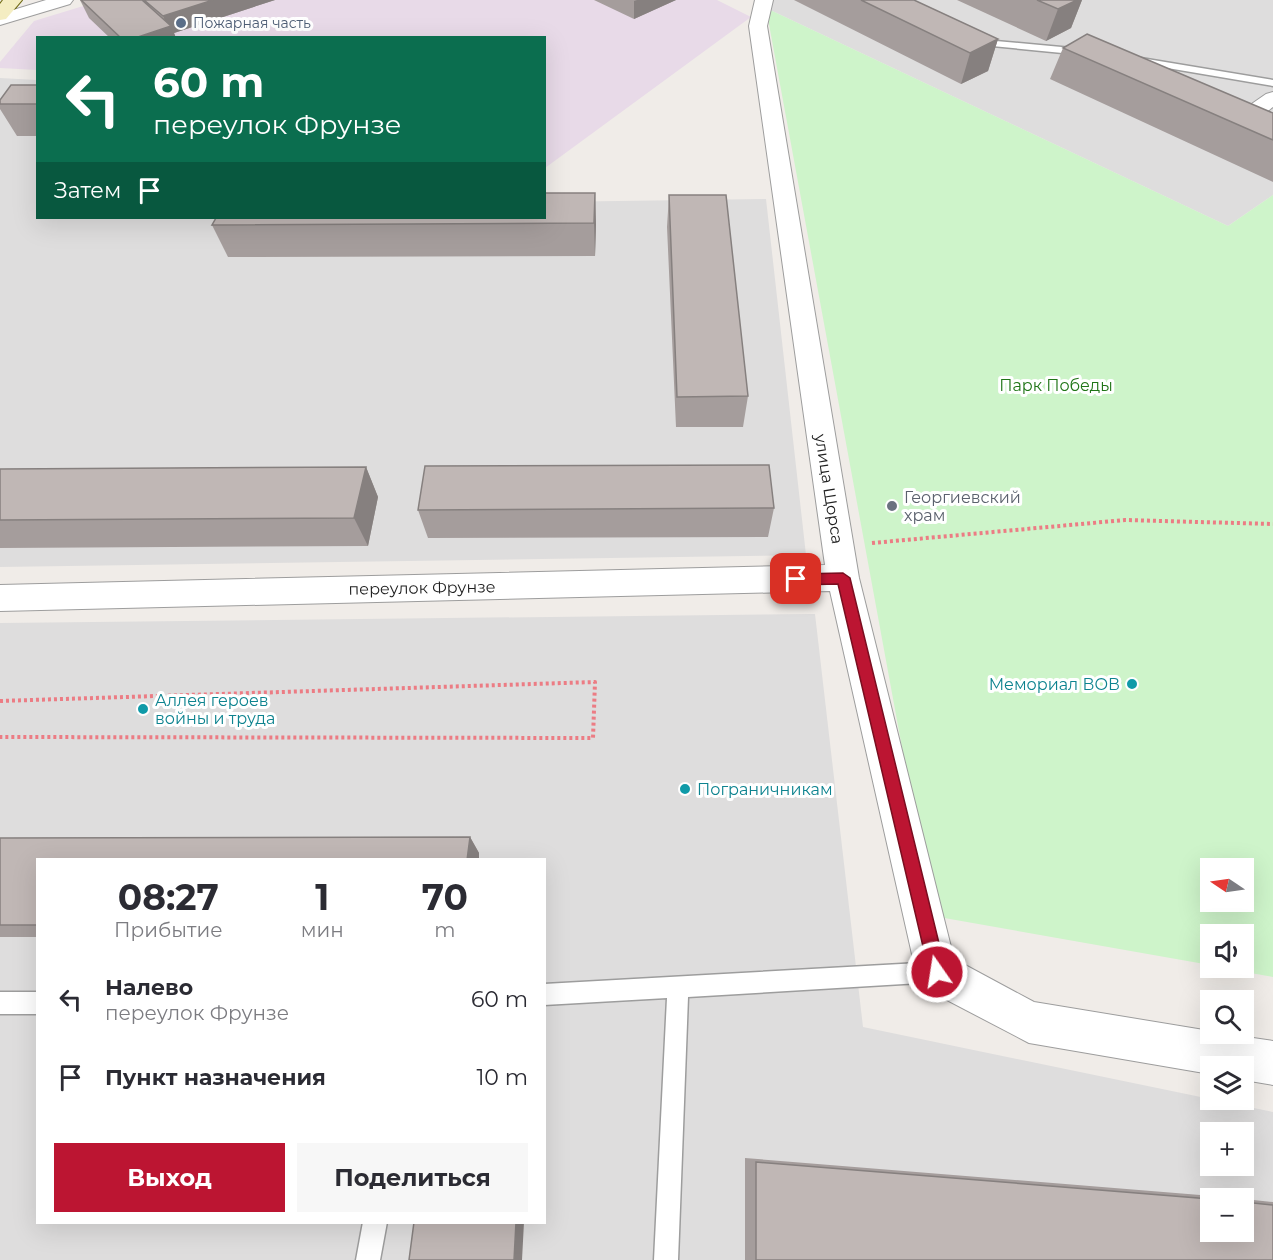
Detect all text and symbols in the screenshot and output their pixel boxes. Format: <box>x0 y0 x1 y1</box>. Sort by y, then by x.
place label: Пожарная часть <box>193 14 311 32</box>
marker: Пожарная часть <box>174 16 188 30</box>
text: 60 m <box>153 56 264 108</box>
icon: left <box>54 60 132 138</box>
text: переулок Фрунзе <box>153 108 402 141</box>
icon: arrive <box>133 174 166 207</box>
text: Затем <box>54 177 121 204</box>
park label: Парк Победы <box>999 376 1113 395</box>
street label: улица Щорса <box>811 432 847 545</box>
place label: Георгиевский храм <box>904 488 1021 525</box>
marker: Георгиевский храм <box>885 499 899 513</box>
pin <box>770 553 821 604</box>
icon: arrive <box>779 562 812 595</box>
street label: переулок Фрунзе <box>348 577 496 599</box>
place label: Мемориал ВОВ <box>989 675 1120 694</box>
marker: Мемориал ВОВ <box>1125 677 1139 691</box>
place label: Аллея героев войны и труда <box>155 691 275 728</box>
marker: Аллея героев войны и труда <box>136 702 150 716</box>
place label: Пограничникам <box>697 780 833 799</box>
marker: Пограничникам <box>678 782 692 796</box>
north arrow <box>1200 858 1254 912</box>
map controls <box>1200 858 1254 1242</box>
text: 08:27 <box>118 875 219 919</box>
text: 1 <box>315 875 329 919</box>
text: 70 <box>422 875 468 919</box>
text: Прибытие <box>114 918 223 942</box>
text: мин <box>301 918 344 942</box>
text: m <box>434 918 455 942</box>
button: sound <box>1200 924 1254 978</box>
position arrow <box>905 940 969 1004</box>
text: Налево <box>105 974 193 1001</box>
icon: left <box>54 983 87 1016</box>
text: 60 m <box>471 986 528 1013</box>
button: search <box>1200 990 1254 1044</box>
text: переулок Фрунзе <box>105 1001 289 1025</box>
button: layers <box>1200 1056 1254 1110</box>
icon: arrive <box>54 1061 87 1094</box>
text: Пункт назначения <box>105 1064 326 1091</box>
text: 10 m <box>476 1064 528 1091</box>
button: + <box>1200 1122 1254 1176</box>
button: Выход <box>54 1143 285 1212</box>
button: Поделиться <box>297 1143 528 1212</box>
button: − <box>1200 1188 1254 1242</box>

